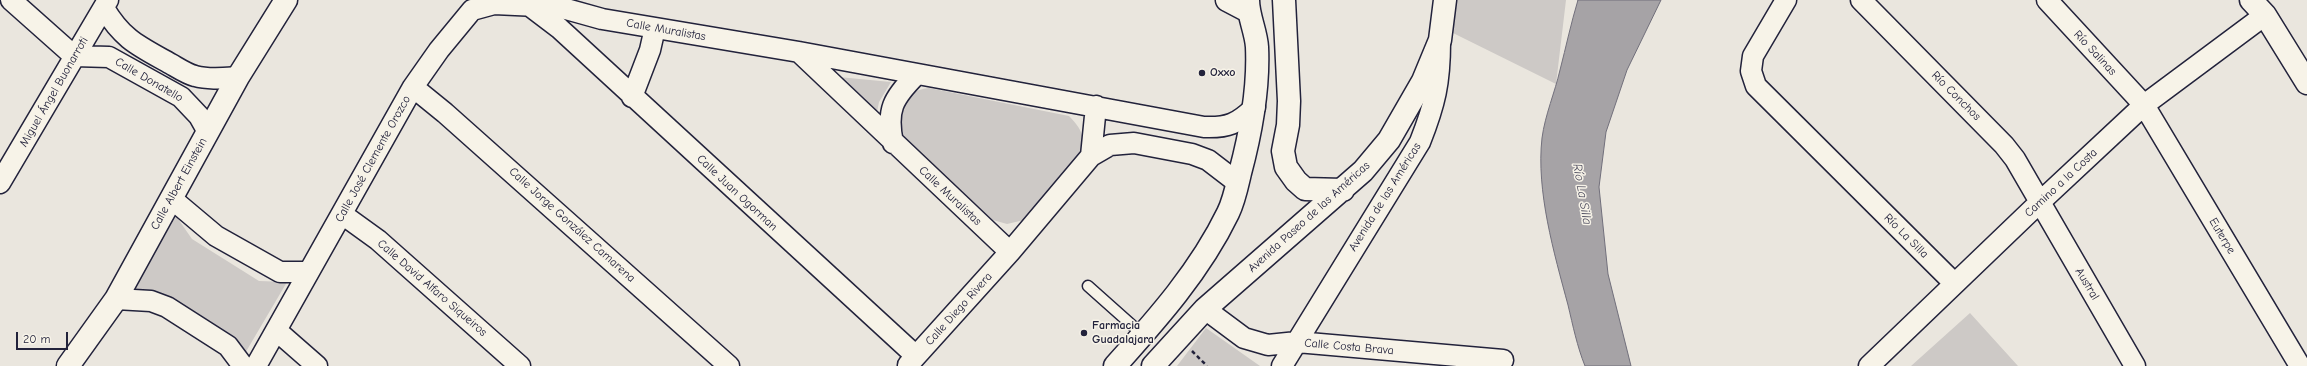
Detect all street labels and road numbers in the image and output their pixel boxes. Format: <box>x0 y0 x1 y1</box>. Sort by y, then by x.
street label: Calle Muralistas <box>625 16 707 44</box>
street label: Río Salinas <box>2071 28 2119 78</box>
street label: Miguel Ángel Buonarroti <box>17 34 91 150</box>
street label: Calle Donatello <box>112 55 186 105</box>
street label: Río Conchos <box>1928 68 1984 124</box>
street label: Calle José Clemente Orozco <box>332 93 414 225</box>
street label: Calle Albert Einstein <box>148 135 210 233</box>
street label: Avenida de las Américas <box>1346 140 1424 254</box>
street label: Camino a la Costa <box>2022 146 2100 220</box>
street label: Calle Juan Ogorman <box>694 152 780 234</box>
street label: Avenida Paseo de las Américas <box>1245 158 1373 276</box>
street label: Calle Muralistas <box>916 163 984 229</box>
street label: Calle Jorge González Camarena <box>506 164 638 286</box>
street label: Río La Silla <box>1881 211 1931 261</box>
street label: Euterpe <box>2206 215 2238 257</box>
street label: Calle David Alfaro Siqueiros <box>374 236 490 340</box>
street label: Austral <box>2072 265 2102 303</box>
street label: Calle Diego Rivera <box>922 270 996 348</box>
street label: Calle Costa Brava <box>1304 336 1394 358</box>

